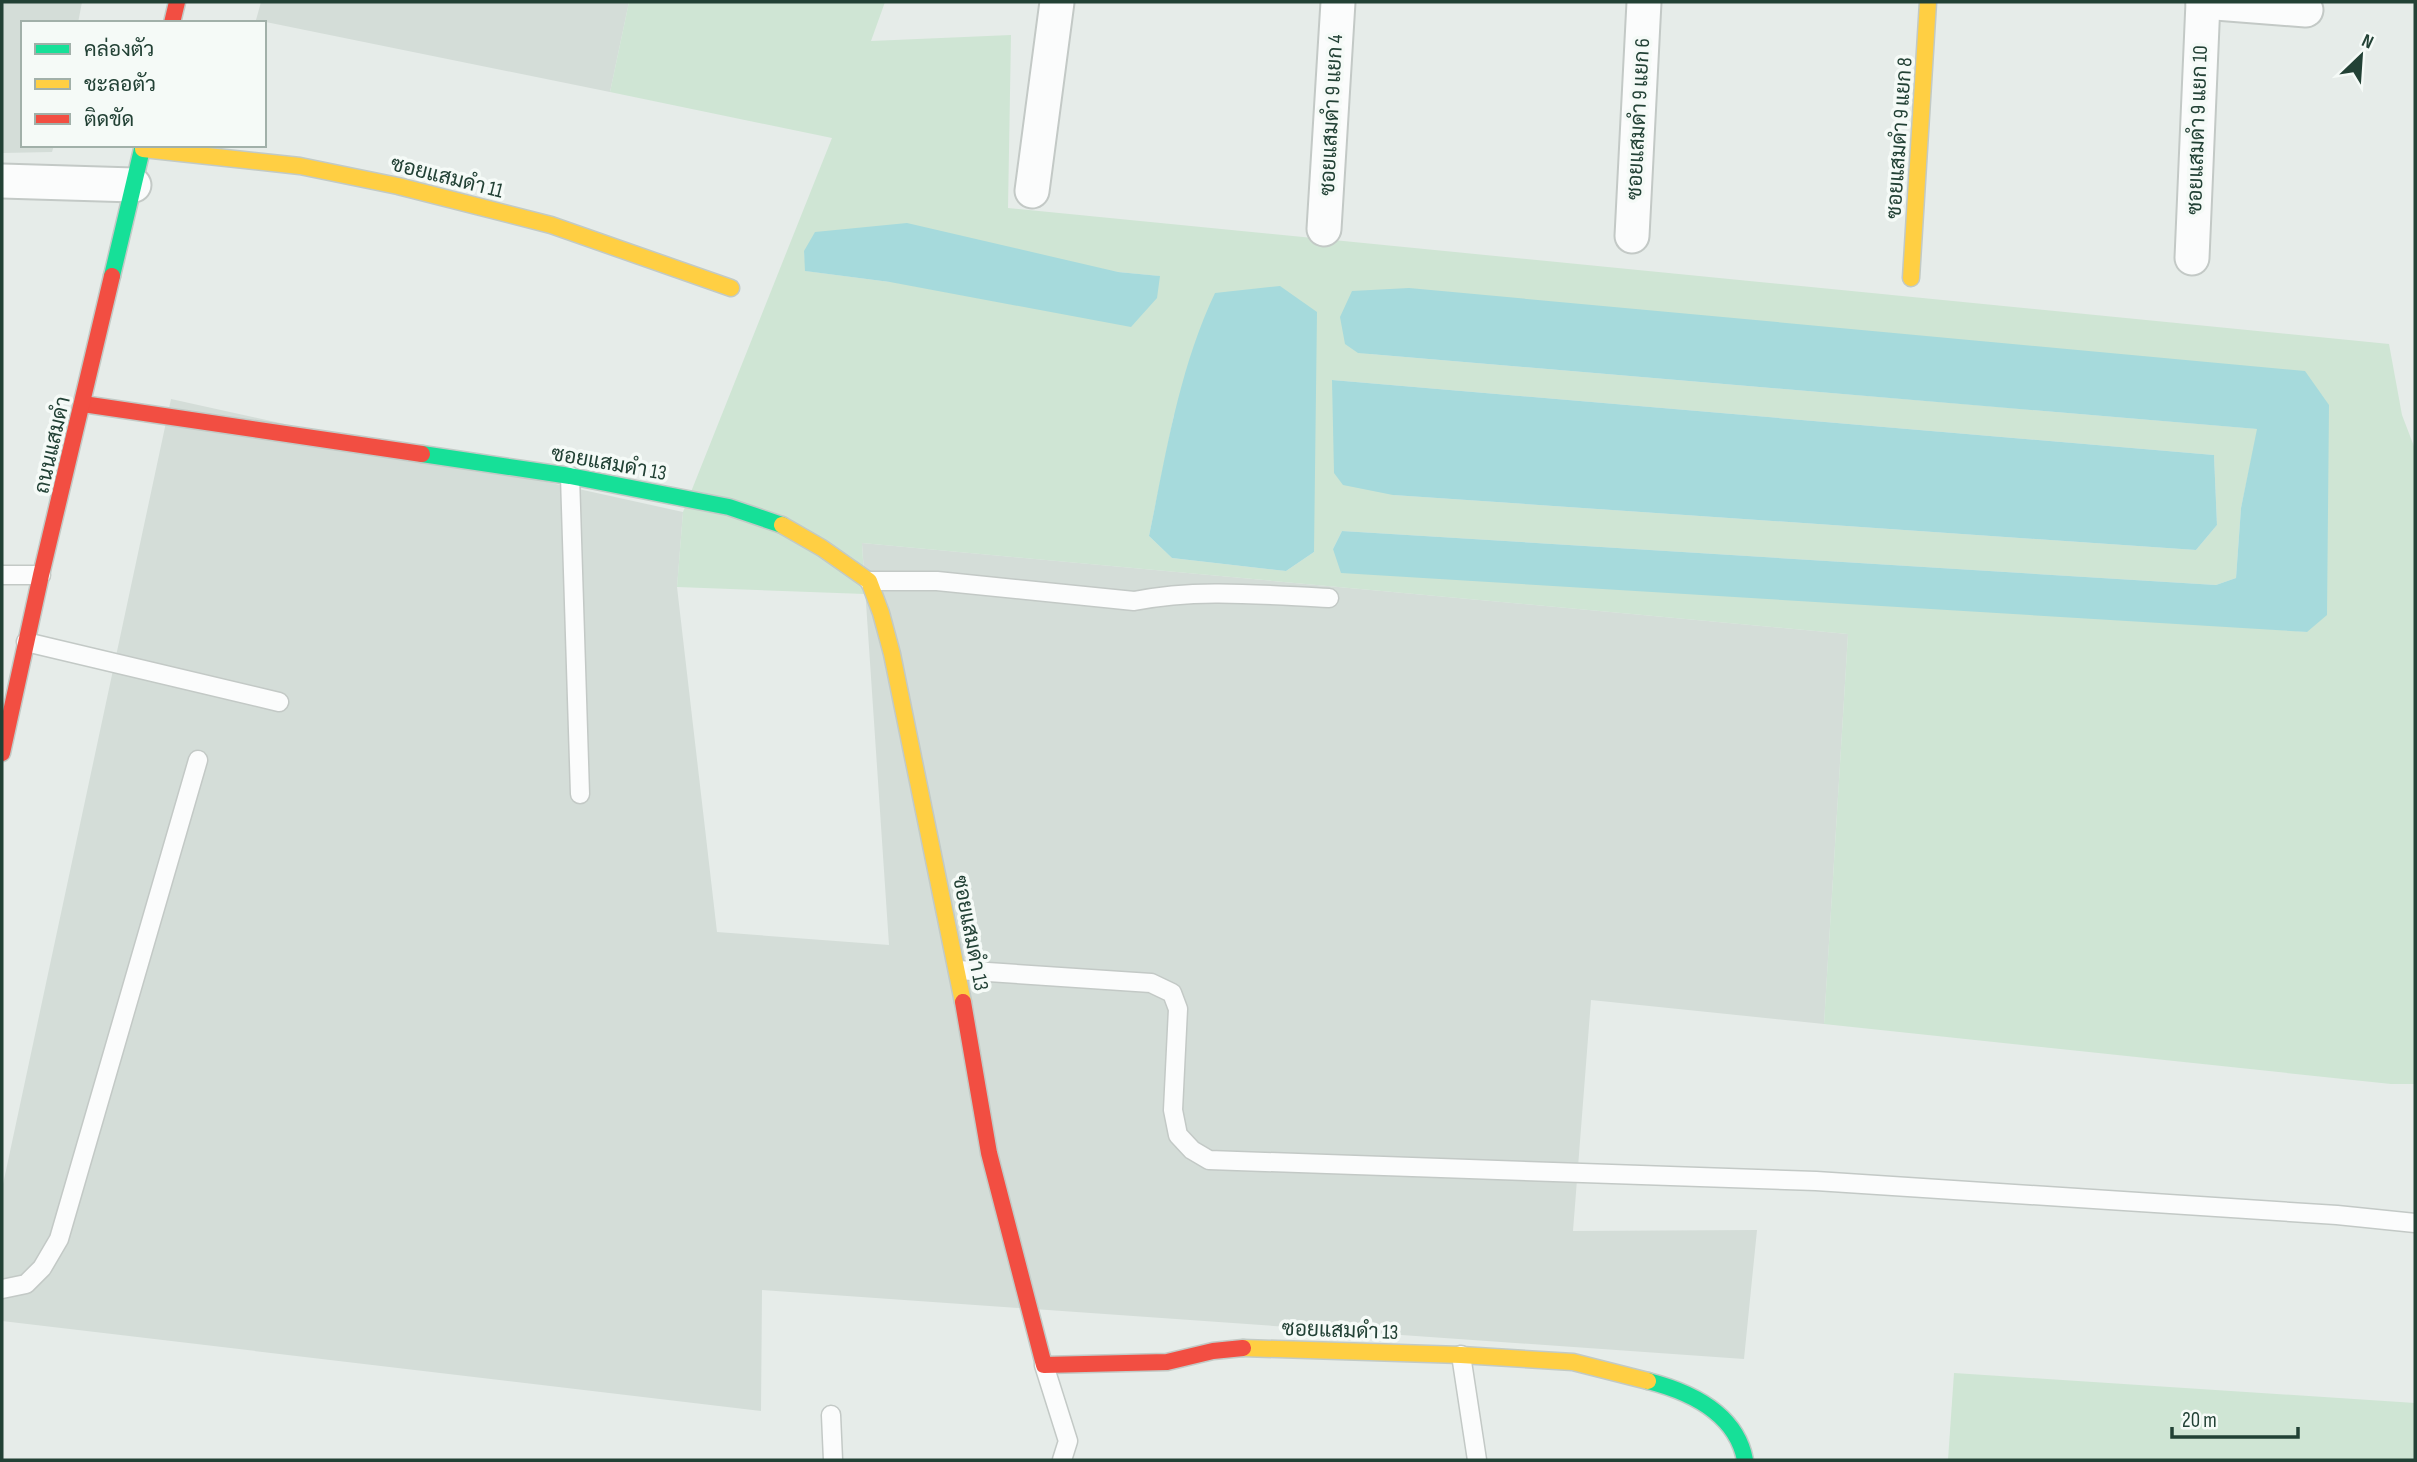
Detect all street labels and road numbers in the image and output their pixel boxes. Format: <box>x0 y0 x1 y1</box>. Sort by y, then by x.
street label: ซอยแสมดำ 9 แยก 4 <box>1315 34 1348 196</box>
street label: ซอยแสมดำ 9 แยก 6 <box>1622 38 1655 201</box>
street label: ซอยแสมดำ 9 แยก 10 <box>2182 45 2213 215</box>
street label: ซอยแสมดำ 9 แยก 8 <box>1881 56 1918 220</box>
street label: ซอยแสมดำ 11 <box>388 151 506 204</box>
street label: ถนนแสมดำ <box>29 394 76 496</box>
street label: ซอยแสมดำ 13 <box>549 441 669 486</box>
street label: ซอยแสมดำ 13 <box>947 873 994 993</box>
street label: ซอยแสมดำ 13 <box>1281 1316 1399 1345</box>

